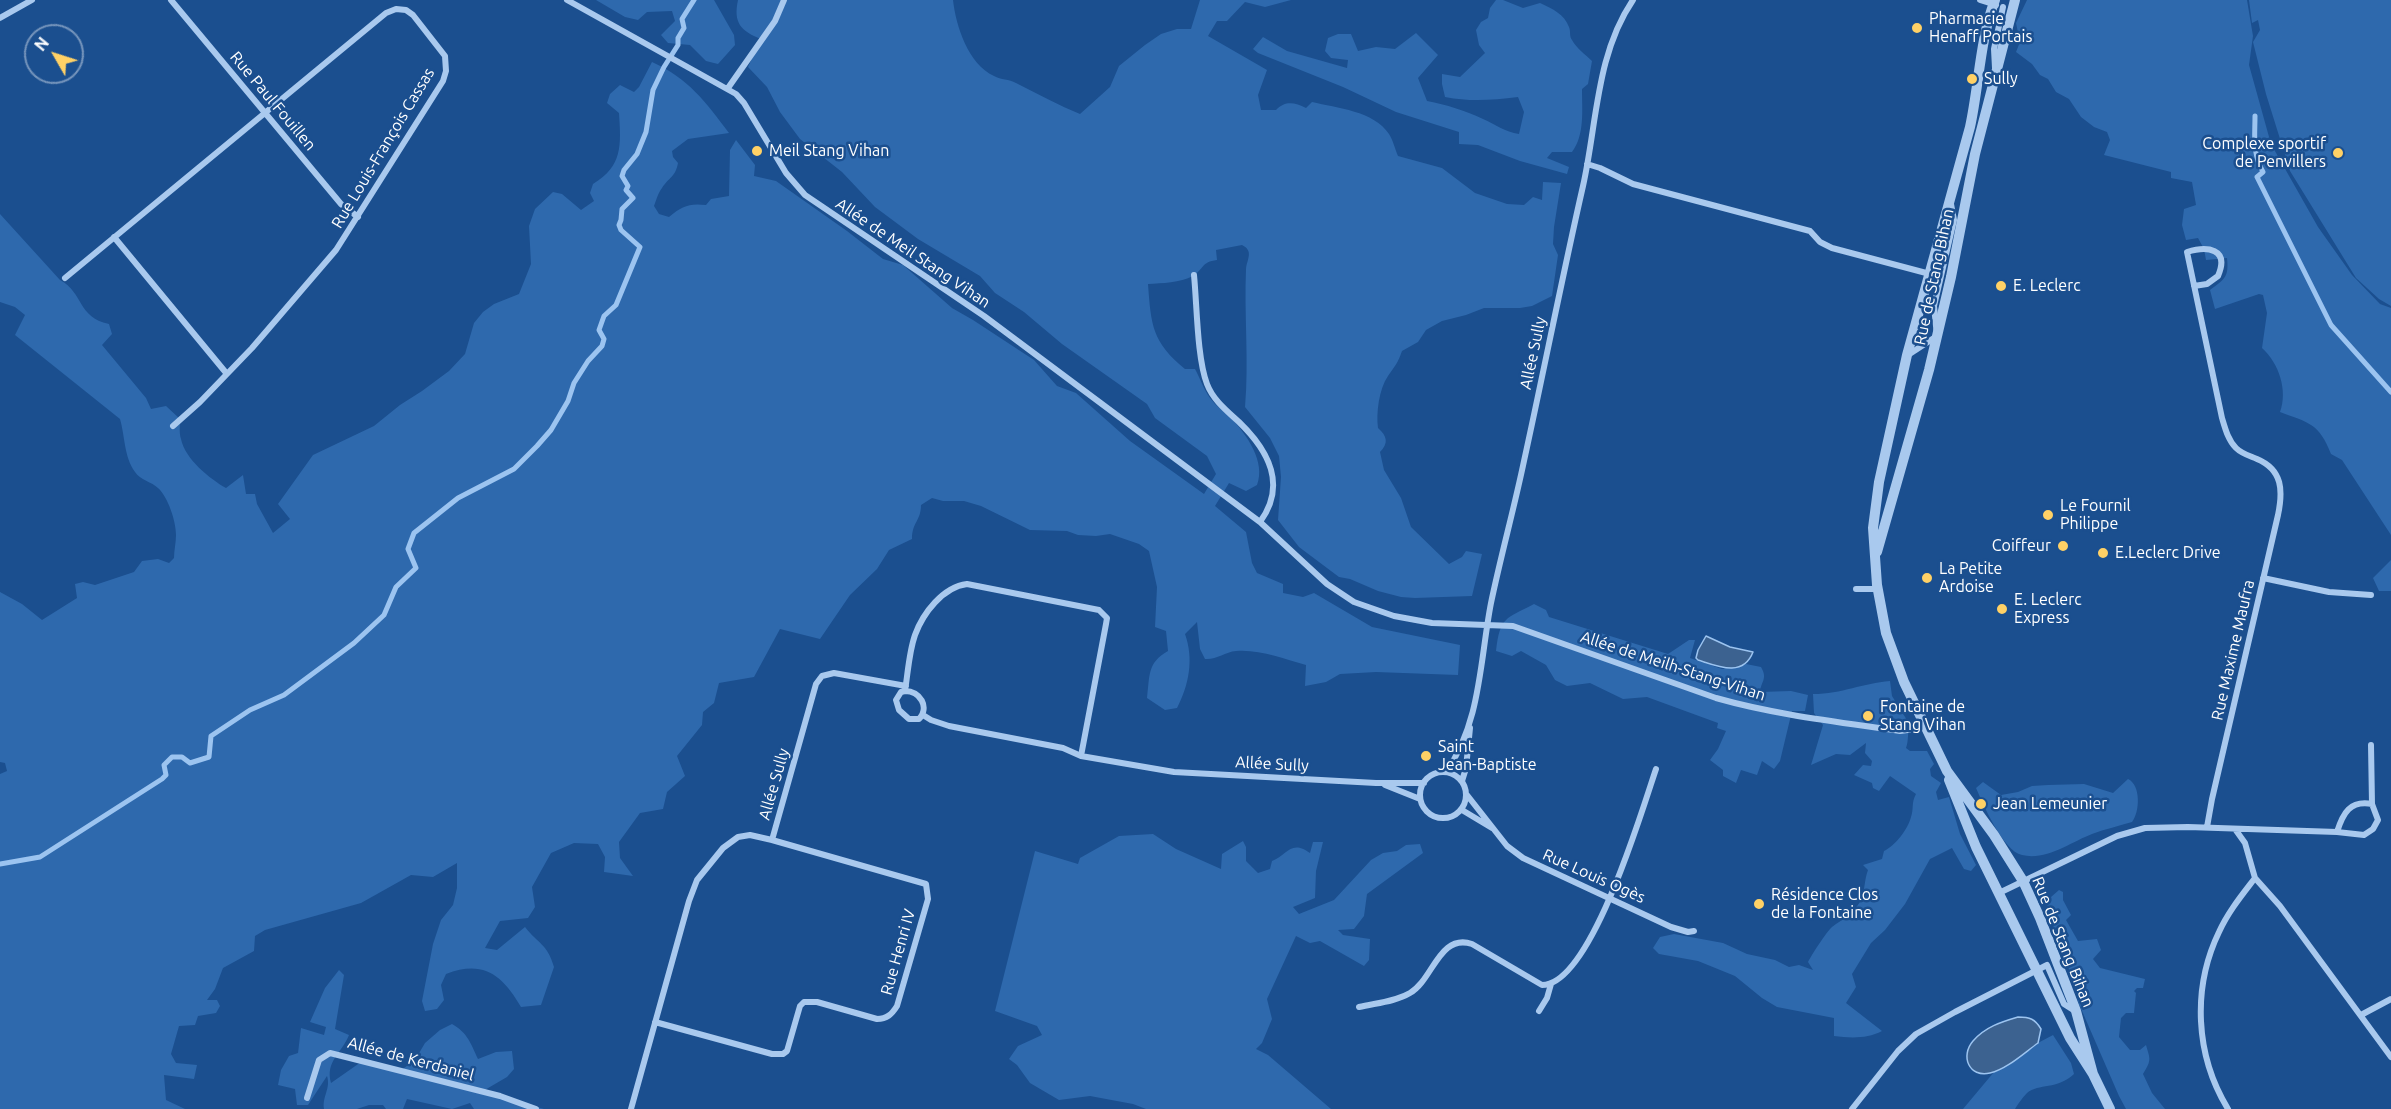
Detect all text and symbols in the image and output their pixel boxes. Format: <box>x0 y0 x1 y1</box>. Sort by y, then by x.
place label: Pharmacie Henaff Portais <box>1929 9 2032 47</box>
marker: Pharmacie Henaff Portais <box>1910 21 1924 35</box>
north arrow <box>24 24 84 84</box>
text: N <box>31 34 52 54</box>
street label: Rue Paul Fouillen <box>226 48 320 154</box>
street label: Rue Louis-François Cassas <box>327 64 439 232</box>
place label: Sully <box>1984 69 2018 89</box>
marker: Sully <box>1965 72 1979 86</box>
place label: Complexe sportif de Penvillers <box>2202 134 2326 172</box>
place label: Meil Stang Vihan <box>769 141 889 161</box>
marker: Meil Stang Vihan <box>750 144 764 158</box>
marker: Complexe sportif de Penvillers <box>2331 146 2345 160</box>
street label: Allée de Meil Stang Vihan <box>832 194 994 312</box>
street label: Rue de Stang Bihan <box>1910 207 1958 347</box>
place label: E. Leclerc <box>2013 276 2081 296</box>
marker: E. Leclerc <box>1994 279 2008 293</box>
street label: Allée Sully <box>1516 315 1550 391</box>
place label: Le Fournil Philippe <box>2060 496 2131 534</box>
marker: Le Fournil Philippe <box>2041 508 2055 522</box>
place label: Coiffeur <box>1992 536 2051 556</box>
marker: Coiffeur <box>2056 539 2070 553</box>
place label: E.Leclerc Drive <box>2115 543 2220 563</box>
marker: E.Leclerc Drive <box>2096 546 2110 560</box>
place label: La Petite Ardoise <box>1939 559 2002 597</box>
marker: La Petite Ardoise <box>1920 571 1934 585</box>
street label: Rue Maxime Maufra <box>2207 578 2259 722</box>
place label: E. Leclerc Express <box>2014 590 2082 628</box>
marker: E. Leclerc Express <box>1995 602 2009 616</box>
street label: Allée de Meilh-Stang-Vihan <box>1578 627 1768 705</box>
place label: Fontaine de Stang Vihan <box>1880 697 1966 735</box>
marker: Fontaine de Stang Vihan <box>1861 709 1875 723</box>
place label: Saint Jean-Baptiste <box>1438 737 1537 775</box>
street label: Allée Sully <box>755 746 793 822</box>
marker: Saint Jean-Baptiste <box>1419 749 1433 763</box>
street label: Allée Sully <box>1235 752 1309 776</box>
place label: Jean Lemeunier <box>1993 794 2107 814</box>
marker: Jean Lemeunier <box>1974 797 1988 811</box>
street label: Rue Louis Ogès <box>1540 845 1648 907</box>
street label: Rue de Stang Bihan <box>2028 874 2098 1010</box>
place label: Résidence Clos de la Fontaine <box>1771 885 1878 923</box>
marker: Résidence Clos de la Fontaine <box>1752 897 1766 911</box>
street label: Rue Henri IV <box>877 907 919 997</box>
street label: Allée de Kerdaniel <box>346 1033 476 1085</box>

